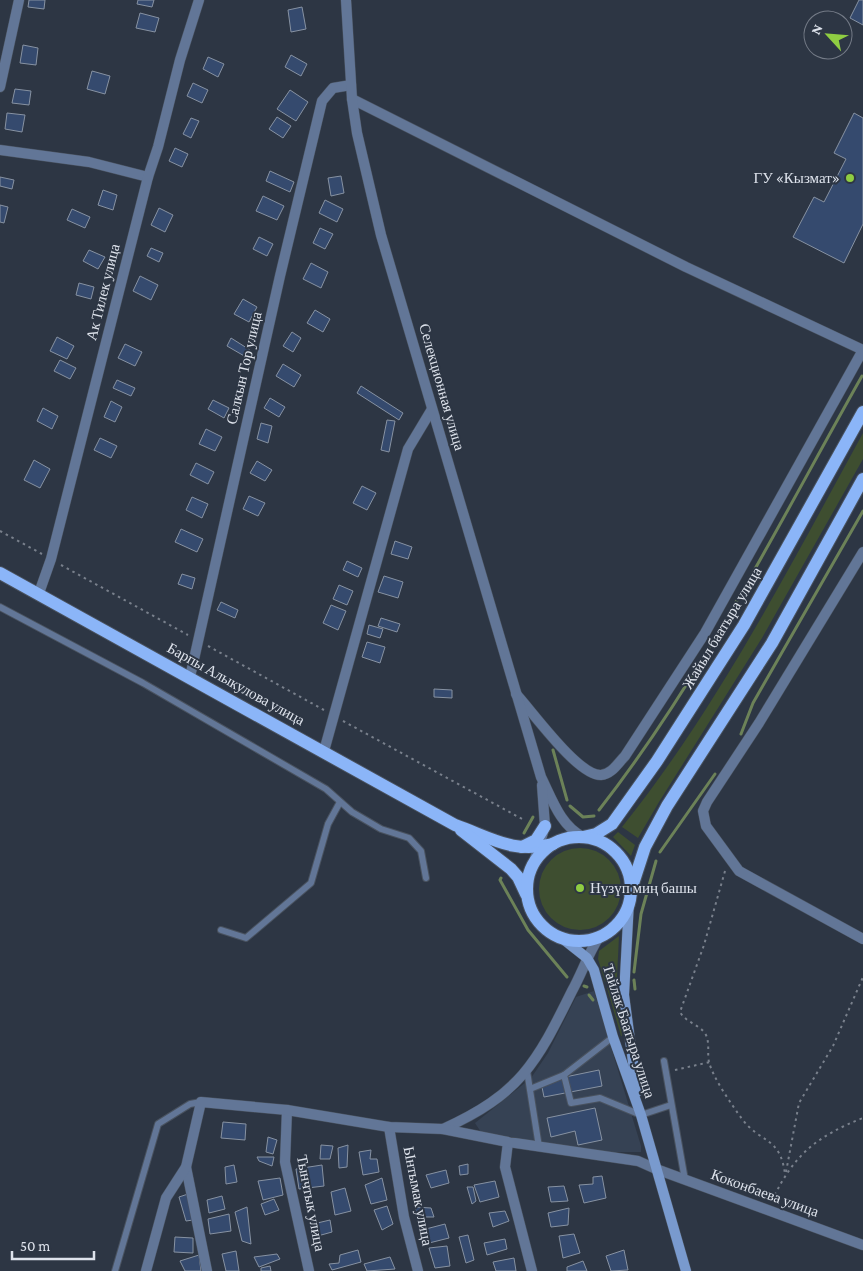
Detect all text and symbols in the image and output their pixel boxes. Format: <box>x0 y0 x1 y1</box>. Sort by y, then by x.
north arrow <box>803 10 853 60</box>
text: N <box>807 21 826 37</box>
place label: ГУ «Кызмат» <box>754 170 840 186</box>
marker: ГУ «Кызмат» <box>844 172 856 184</box>
street label: Ак Тилек улица <box>83 242 123 342</box>
street label: Салкын Тор улица <box>223 310 265 426</box>
street label: Селекционная улица <box>416 322 468 453</box>
street label: Жайыл баатыра улица <box>679 564 765 692</box>
street label: Барпы Алыкулова улица <box>165 640 308 729</box>
place label: Нүзүп миң башы <box>590 880 697 896</box>
marker: Нүзүп миң башы <box>574 882 586 894</box>
street label: Тайлак Баатыра улица <box>600 962 658 1100</box>
street label: Ынтымак улица <box>401 1145 436 1247</box>
street label: Тынчтык улица <box>294 1153 328 1253</box>
street label: Коконбаева улица <box>709 1166 821 1220</box>
scale bar <box>12 1228 95 1260</box>
text: 50 m <box>20 1238 50 1254</box>

